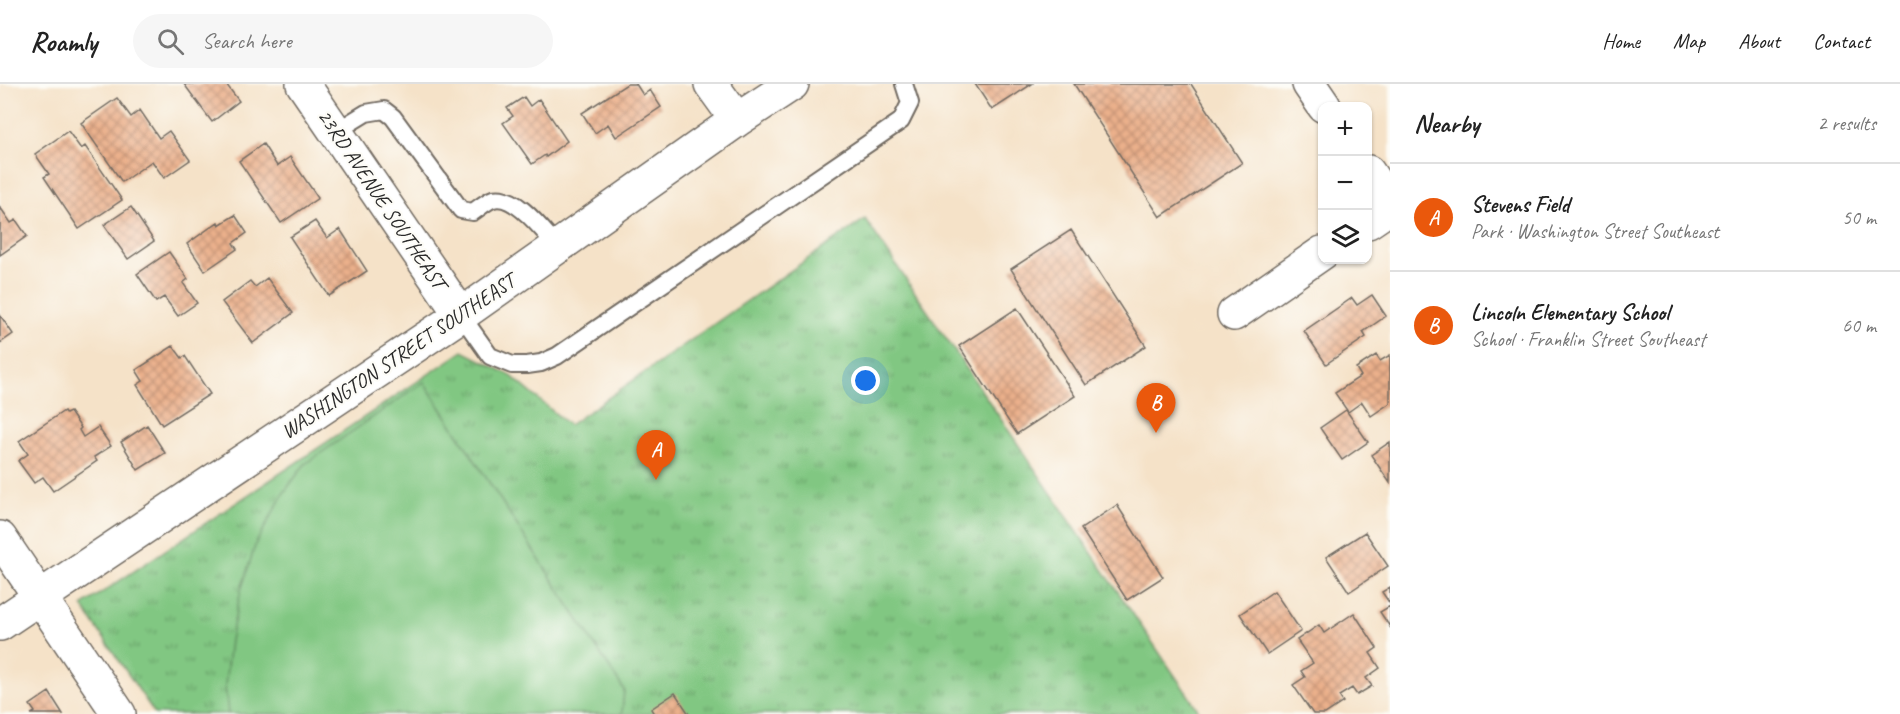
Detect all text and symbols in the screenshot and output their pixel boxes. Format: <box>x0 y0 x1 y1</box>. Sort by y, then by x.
search box <box>133 14 553 68</box>
text: Roamly <box>30 24 97 59</box>
icon: search <box>154 25 187 58</box>
text: Search here <box>202 27 292 55</box>
text: Home <box>1602 28 1640 54</box>
text: Map <box>1673 28 1705 54</box>
text: About <box>1738 28 1780 54</box>
text: Contact <box>1813 28 1870 54</box>
map controls <box>1318 102 1372 264</box>
button: + <box>1318 102 1372 156</box>
street label: 23RD AVENUE SOUTHEAST <box>312 104 455 298</box>
text: Nearby <box>1414 107 1479 140</box>
text: 2 results <box>1817 111 1876 136</box>
button: − <box>1318 156 1372 210</box>
text: Stevens Field <box>1471 191 1569 219</box>
text: A <box>1428 205 1439 230</box>
text: 50 m <box>1842 205 1876 230</box>
button: layers <box>1318 210 1372 264</box>
text: Park · Washington Street Southeast <box>1471 219 1719 244</box>
street label: WASHINGTON STREET SOUTHEAST <box>276 265 524 444</box>
text: Lincoln Elementary School <box>1471 299 1669 327</box>
text: B <box>1428 313 1439 338</box>
text: 60 m <box>1842 313 1876 338</box>
text: School · Franklin Street Southeast <box>1471 327 1705 352</box>
your location <box>851 366 880 395</box>
pin: B <box>1136 384 1176 433</box>
pin: A <box>636 430 676 480</box>

